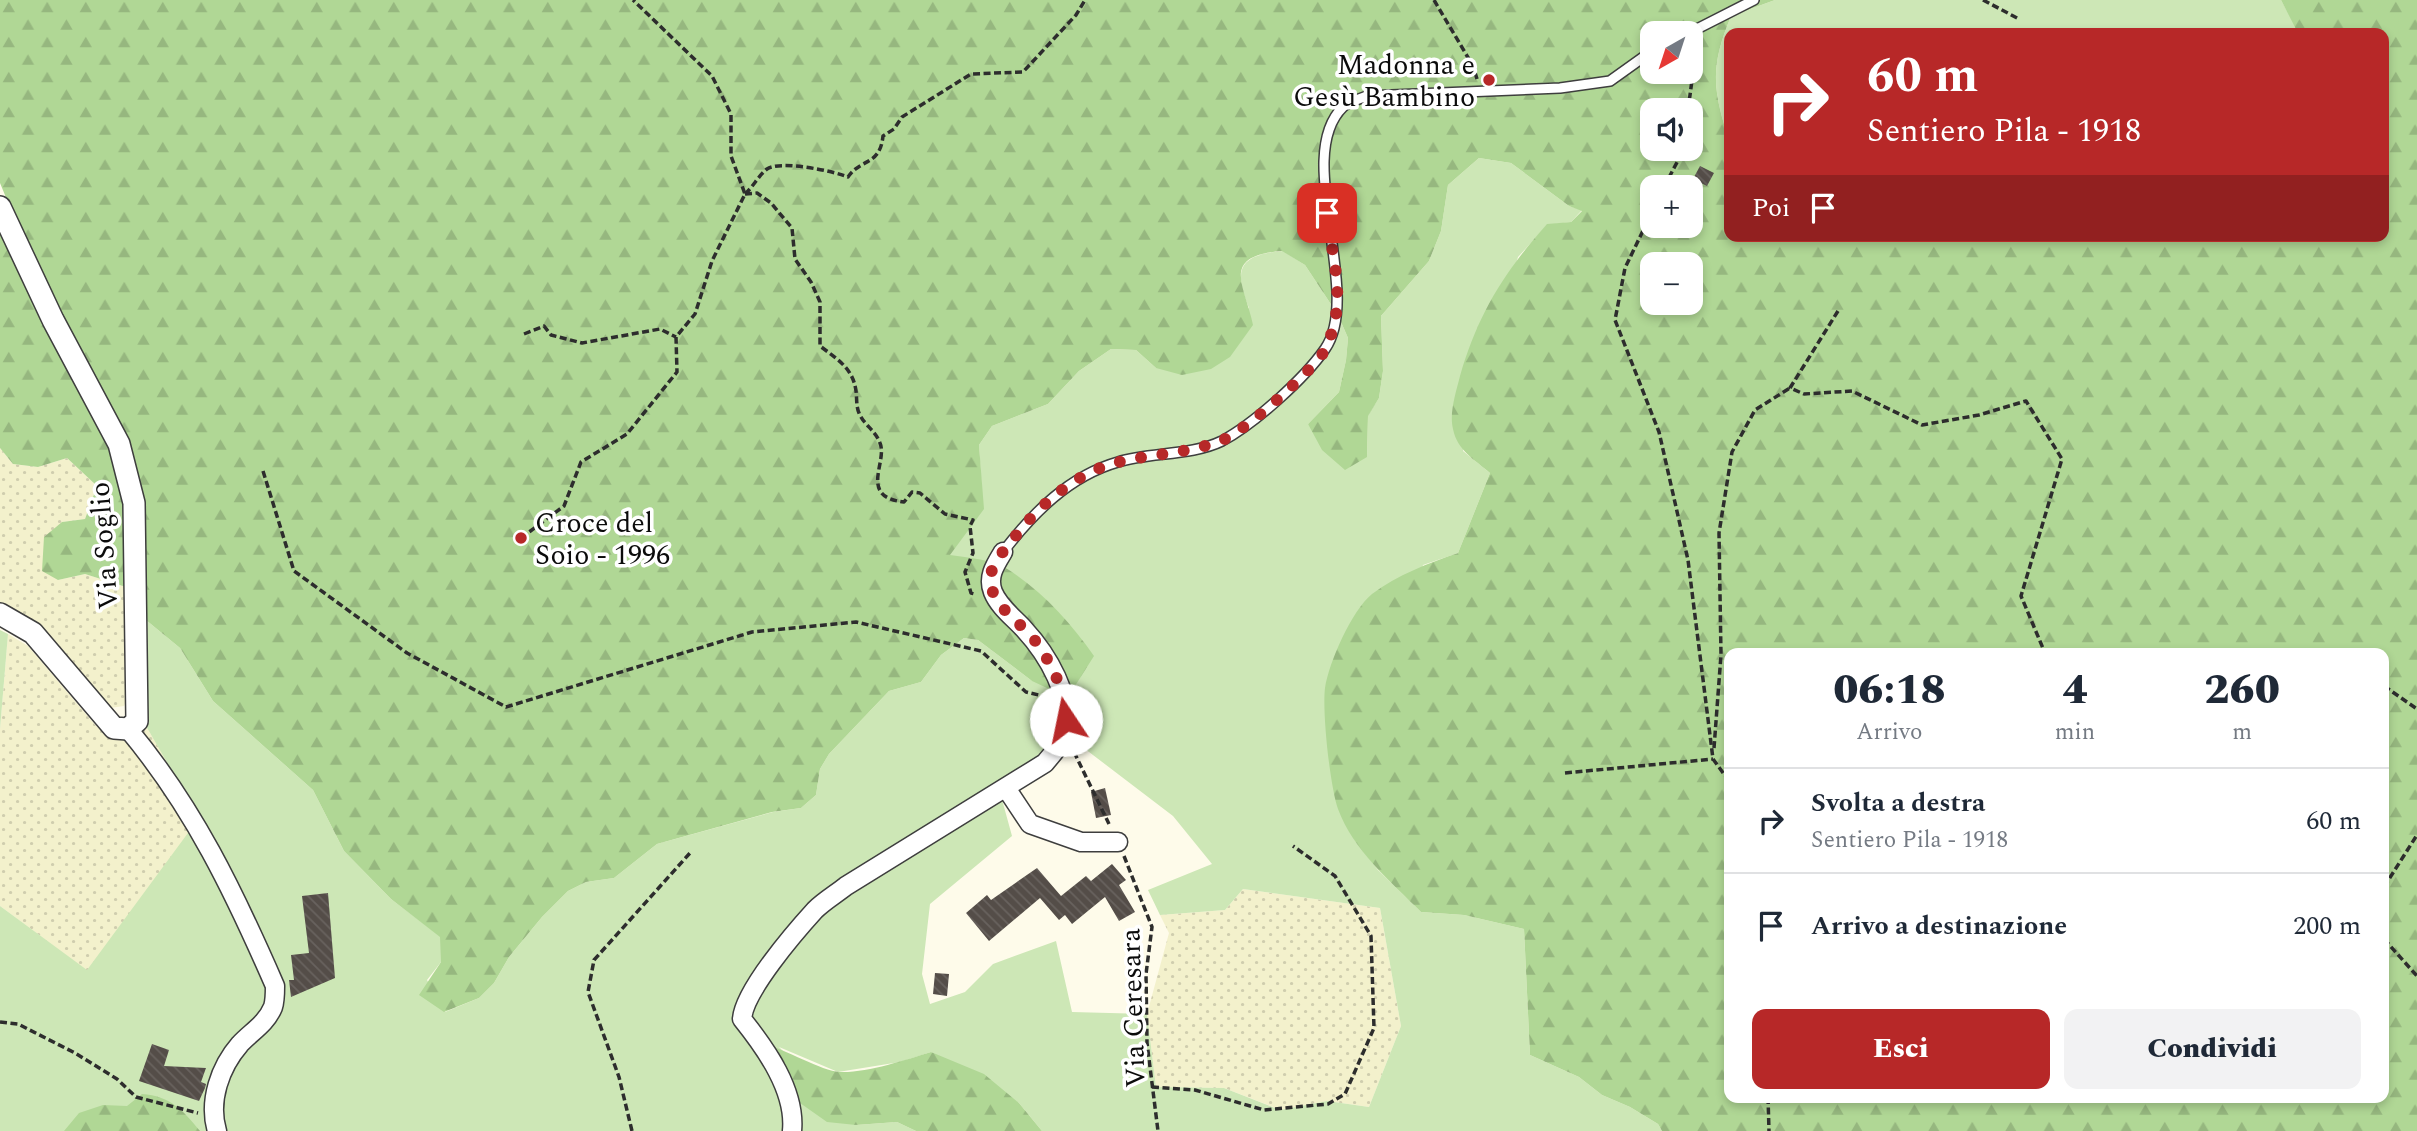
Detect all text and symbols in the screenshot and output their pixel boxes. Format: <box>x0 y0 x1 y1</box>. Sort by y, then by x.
north arrow <box>1640 21 1703 84</box>
map controls <box>1640 21 1703 315</box>
text: 60 m <box>1867 39 1978 114</box>
place label: Madonna e Gesù Bambino <box>1293 44 1475 119</box>
icon: right <box>1752 56 1843 147</box>
marker: Madonna e Gesù Bambino <box>1481 72 1497 88</box>
button: sound <box>1640 98 1703 161</box>
text: Sentiero Pila - 1918 <box>1867 107 2141 156</box>
button: + <box>1640 175 1703 238</box>
pin <box>1297 183 1357 243</box>
text: Poi <box>1752 188 1790 228</box>
icon: arrive <box>1804 189 1842 227</box>
icon: arrive <box>1308 194 1346 232</box>
button: − <box>1640 252 1703 315</box>
street label: Via Soglio <box>79 481 130 611</box>
place label: Croce del Soio - 1996 <box>535 502 670 577</box>
marker: Croce del Soio - 1996 <box>513 530 529 546</box>
text: 06:18 <box>1833 659 1946 722</box>
text: 4 <box>2062 659 2088 722</box>
text: 260 <box>2204 659 2280 722</box>
position arrow <box>1029 683 1103 757</box>
text: Arrivo <box>1856 715 1923 750</box>
text: min <box>2055 715 2095 750</box>
text: m <box>2232 715 2252 750</box>
text: Svolta a destra <box>1811 783 1985 823</box>
text: 60 m <box>2306 801 2361 841</box>
icon: right <box>1752 802 1790 840</box>
text: Sentiero Pila - 1918 <box>1811 823 2008 858</box>
text: Arrivo a destinazione <box>1811 906 2067 946</box>
text: 200 m <box>2293 906 2361 946</box>
icon: arrive <box>1752 907 1790 945</box>
street label: Via Ceresara <box>1109 927 1158 1088</box>
button: Esci <box>1752 1009 2050 1089</box>
button: Condividi <box>2064 1009 2361 1089</box>

